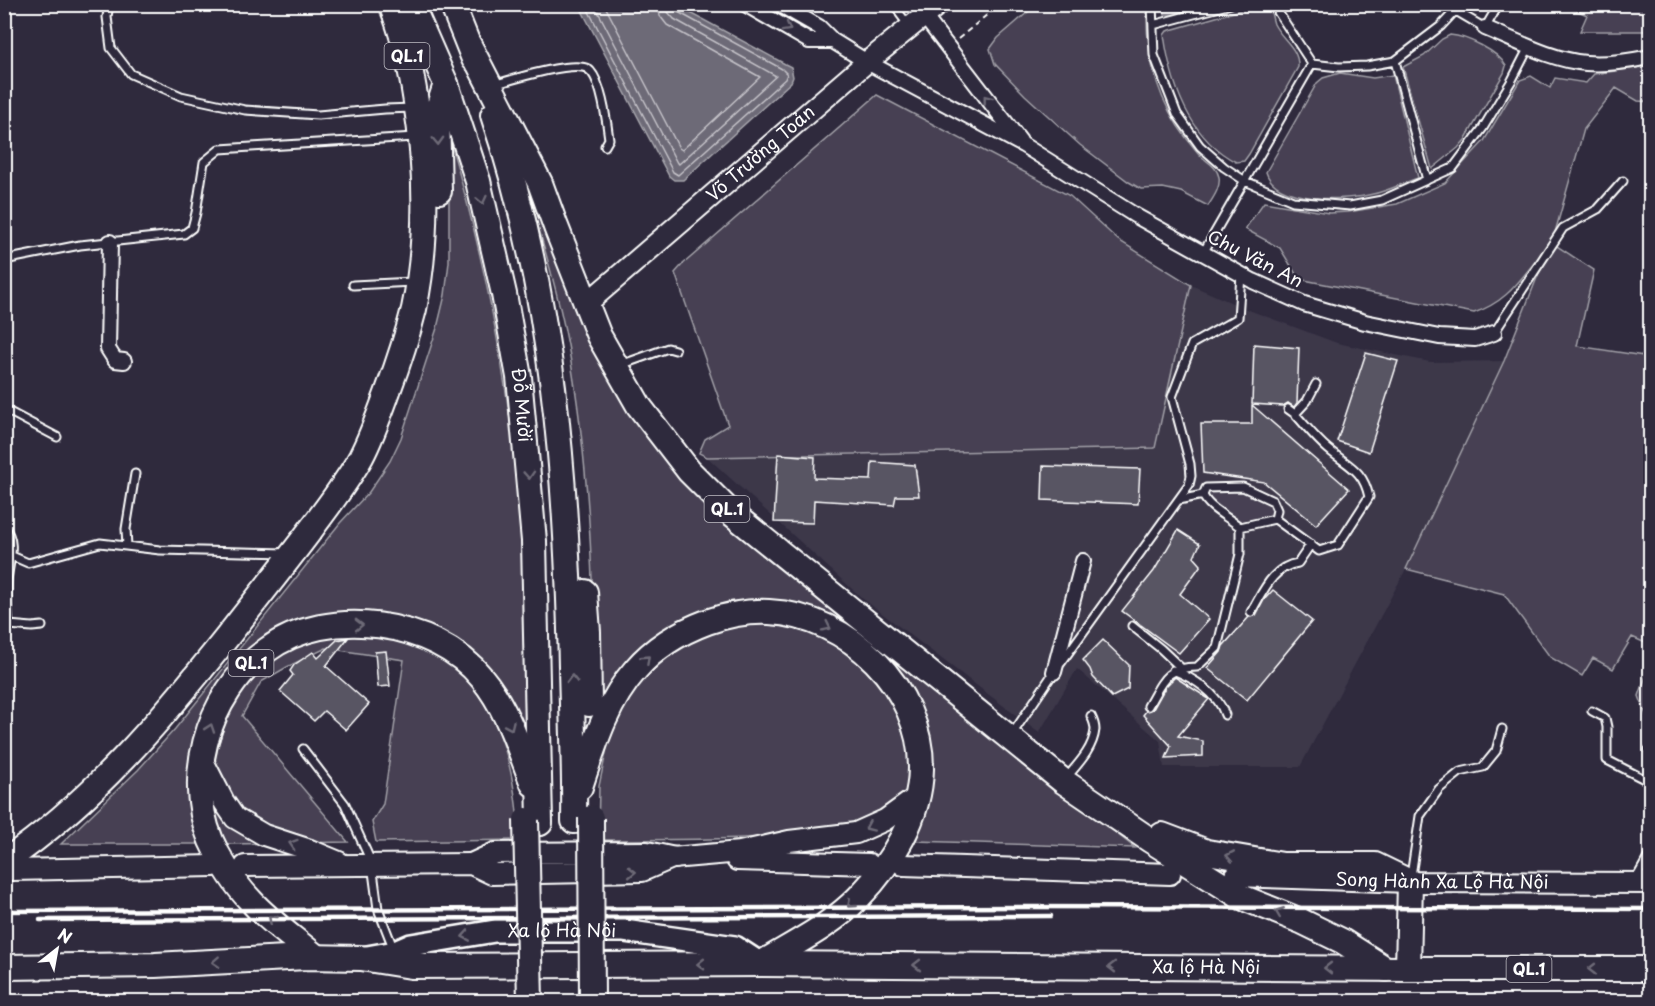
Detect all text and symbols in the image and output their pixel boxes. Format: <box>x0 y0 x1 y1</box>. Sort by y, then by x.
one-way arrow <box>781 21 792 32</box>
road number: QL.1 <box>384 43 430 69</box>
one-way arrow <box>983 95 994 106</box>
street label: Võ Trường Toản <box>700 98 820 207</box>
one-way arrow <box>432 137 445 146</box>
one-way arrow <box>475 195 488 205</box>
street label: Chu Văn An <box>1203 222 1308 293</box>
street label: Đỗ Mười <box>506 366 540 443</box>
one-way arrow <box>522 470 535 479</box>
road number: QL.1 <box>704 496 750 522</box>
one-way arrow <box>354 619 363 631</box>
one-way arrow <box>820 620 831 632</box>
road number: QL.1 <box>228 650 274 676</box>
one-way arrow <box>639 655 650 666</box>
one-way arrow <box>565 674 578 683</box>
one-way arrow <box>503 720 515 731</box>
one-way arrow <box>203 723 216 734</box>
one-way arrow <box>865 820 876 832</box>
one-way arrow <box>288 839 299 851</box>
one-way arrow <box>1226 850 1236 863</box>
street label: Song Hành Xa Lộ Hà Nội <box>1335 864 1549 895</box>
one-way arrow <box>627 865 636 878</box>
one-way arrow <box>847 897 858 908</box>
one-way arrow <box>1275 907 1286 919</box>
one-way arrow <box>268 915 279 926</box>
street label: Xa lộ Hà Nội <box>508 916 616 943</box>
north arrow <box>27 919 87 979</box>
text: N <box>54 922 77 949</box>
one-way arrow <box>461 929 471 942</box>
street label: Xa lộ Hà Nội <box>1152 952 1260 980</box>
one-way arrow <box>211 955 220 968</box>
road number: QL.1 <box>1506 956 1552 982</box>
one-way arrow <box>696 958 705 971</box>
one-way arrow <box>912 959 921 971</box>
one-way arrow <box>1107 961 1116 973</box>
one-way arrow <box>1323 962 1332 974</box>
one-way arrow <box>1588 963 1597 975</box>

